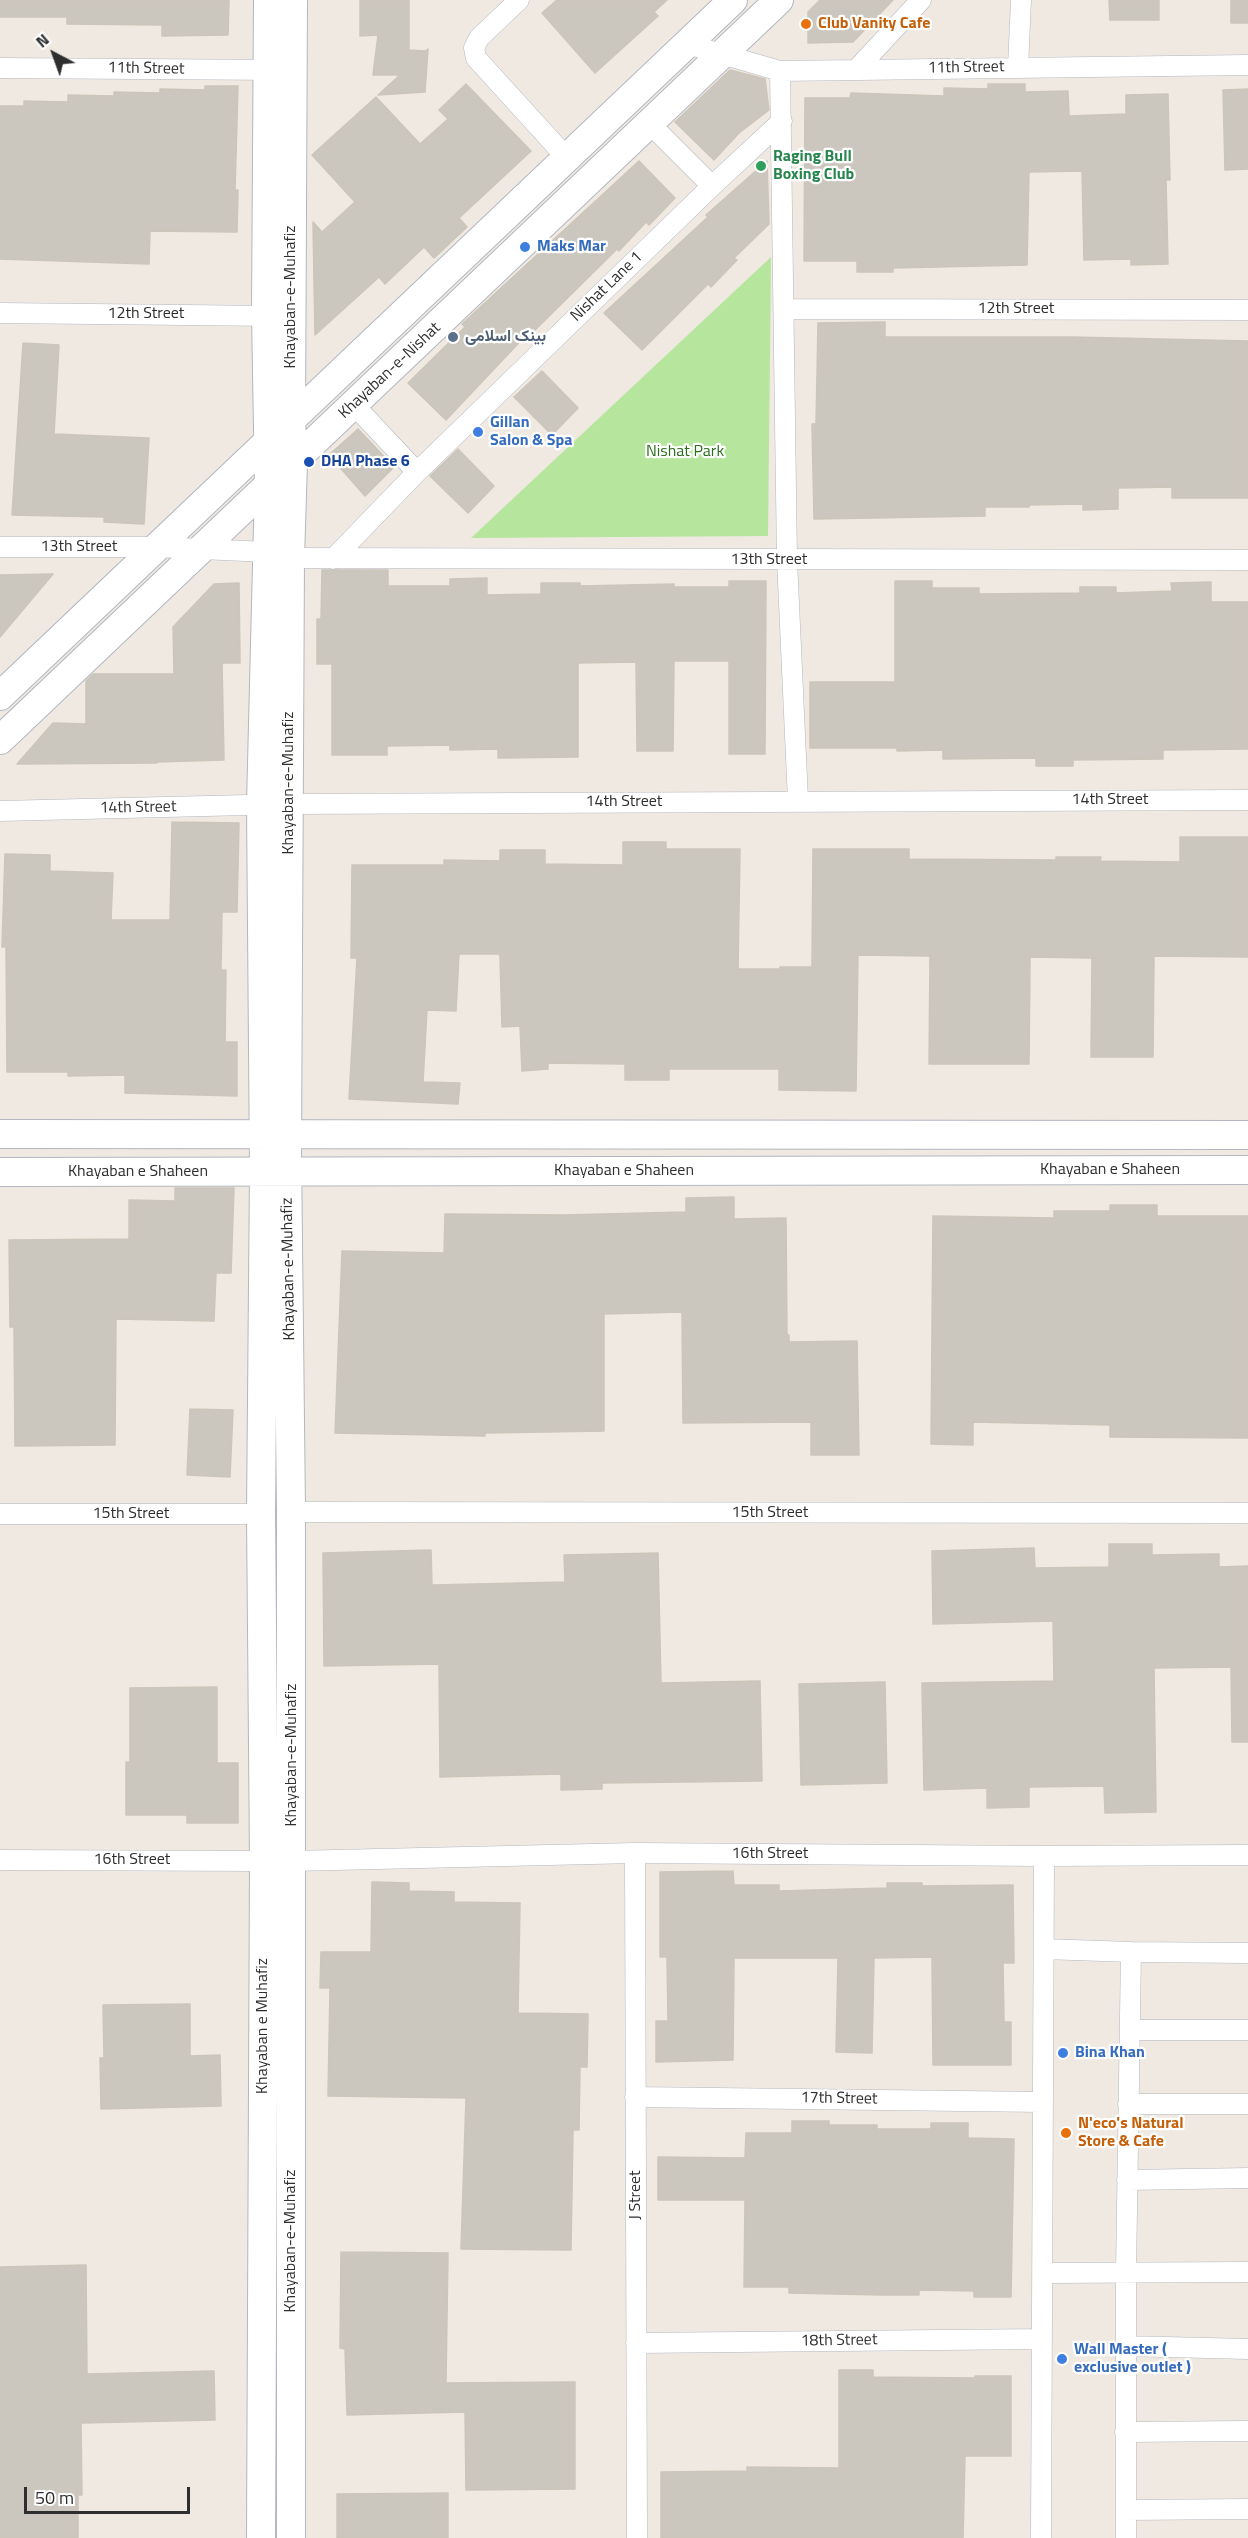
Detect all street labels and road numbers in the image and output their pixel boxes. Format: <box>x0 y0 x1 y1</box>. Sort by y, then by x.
street label: 11th Street <box>927 58 1005 78</box>
street label: 11th Street <box>107 59 185 79</box>
street label: Khayaban-e-Muhafiz <box>281 226 301 368</box>
street label: Nishat Lane 1 <box>567 248 647 326</box>
street label: 12th Street <box>978 299 1054 319</box>
street label: 12th Street <box>108 304 184 324</box>
street label: Khayaban-e-Nishat <box>335 319 445 423</box>
street label: 13th Street <box>41 537 117 557</box>
street label: 13th Street <box>731 550 807 570</box>
street label: Khayaban-e-Muhafiz <box>279 712 299 854</box>
street label: 14th Street <box>1072 790 1148 810</box>
street label: 14th Street <box>586 792 662 812</box>
street label: 14th Street <box>99 798 177 818</box>
street label: Khayaban e Shaheen <box>1040 1160 1180 1180</box>
street label: Khayaban e Shaheen <box>554 1161 694 1181</box>
street label: Khayaban e Shaheen <box>68 1162 208 1182</box>
street label: Khayaban-e-Muhafiz <box>278 1197 300 1341</box>
street label: 15th Street <box>732 1503 808 1523</box>
street label: 15th Street <box>93 1504 169 1524</box>
street label: Khayaban-e-Muhafiz <box>282 1684 302 1826</box>
street label: 16th Street <box>732 1844 808 1864</box>
street label: 16th Street <box>94 1850 170 1870</box>
street label: Khayaban e Muhafiz <box>253 1958 273 2094</box>
street label: 17th Street <box>800 2089 878 2109</box>
street label: Khayaban-e-Muhafiz <box>281 2170 301 2312</box>
street label: J Street <box>626 2170 646 2220</box>
street label: 18th Street <box>800 2331 878 2351</box>

